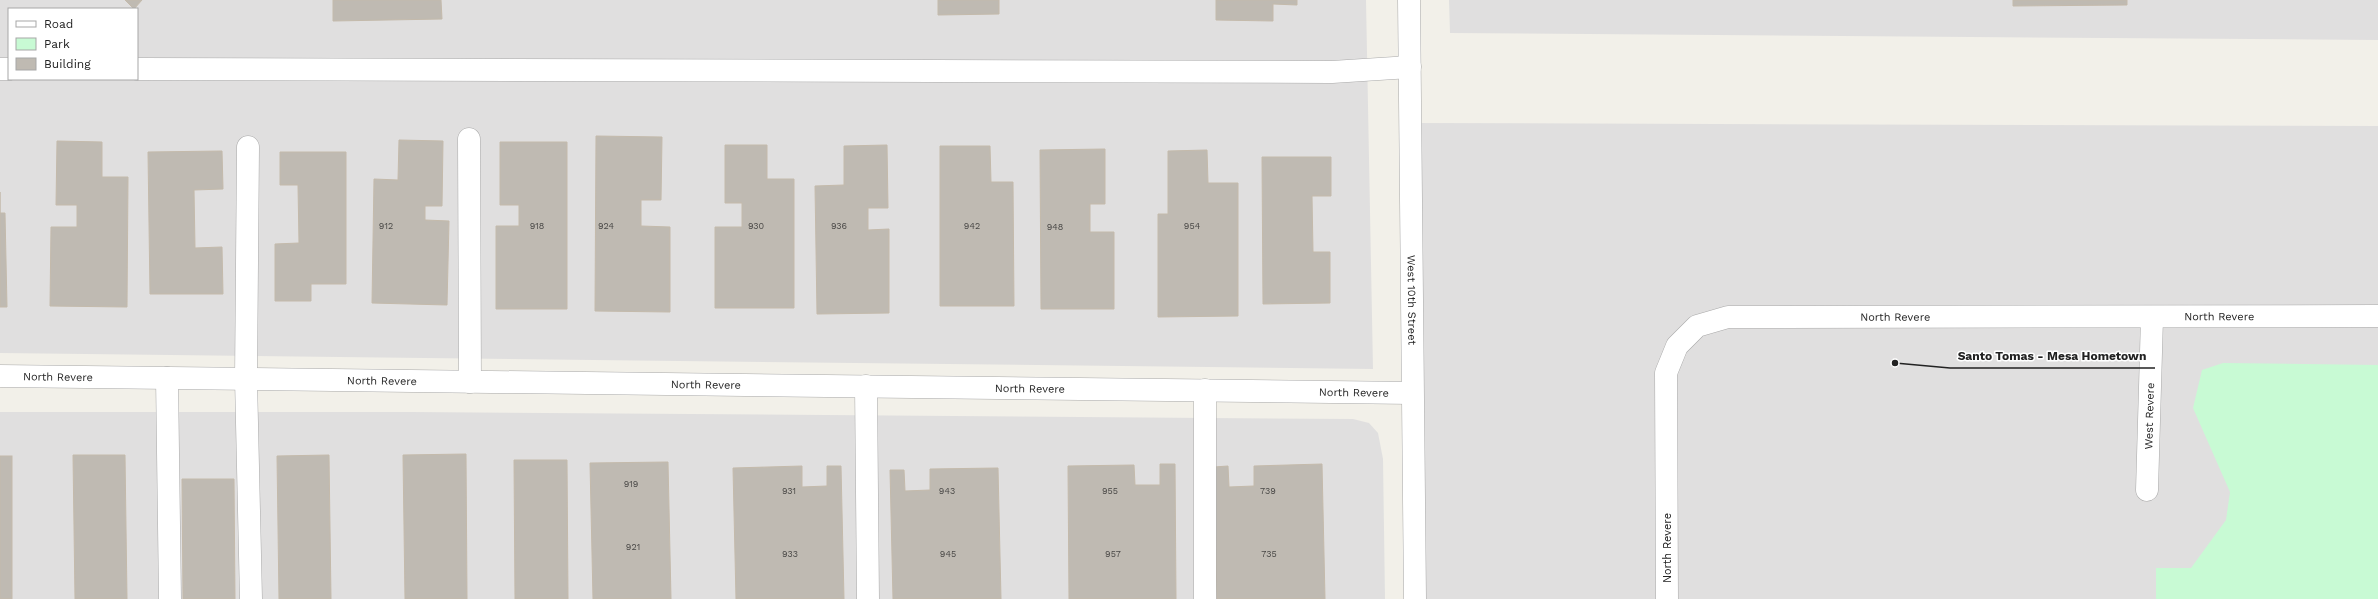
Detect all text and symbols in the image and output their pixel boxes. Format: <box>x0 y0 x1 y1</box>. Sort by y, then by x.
legend <box>8 8 138 80</box>
text: Road <box>44 17 73 31</box>
text: Park <box>44 37 70 51</box>
text: Building <box>44 57 91 71</box>
house number: 912 <box>379 221 393 231</box>
house number: 918 <box>530 221 544 231</box>
house number: 924 <box>598 221 615 231</box>
house number: 930 <box>748 221 765 231</box>
house number: 936 <box>831 221 847 231</box>
house number: 942 <box>964 221 980 231</box>
house number: 954 <box>1184 221 1201 231</box>
house number: 948 <box>1047 222 1063 232</box>
street label: West 10th Street <box>1405 255 1418 345</box>
street label: North Revere <box>2184 310 2254 323</box>
street label: North Revere <box>1860 311 1930 324</box>
callout: Santo Tomas - Mesa Hometown <box>1950 344 2155 368</box>
text: Santo Tomas - Mesa Hometown <box>1958 349 2146 363</box>
street label: North Revere <box>23 370 93 384</box>
street label: North Revere <box>347 374 417 388</box>
street label: North Revere <box>671 378 741 392</box>
street label: North Revere <box>995 382 1065 396</box>
street label: West Revere <box>2142 382 2157 450</box>
street label: North Revere <box>1319 386 1389 400</box>
house number: 919 <box>624 479 638 489</box>
house number: 931 <box>782 486 796 496</box>
house number: 943 <box>939 486 955 496</box>
house number: 955 <box>1102 486 1118 496</box>
house number: 739 <box>1260 486 1276 496</box>
street label: North Revere <box>1661 513 1674 583</box>
house number: 921 <box>626 542 640 552</box>
house number: 933 <box>782 549 798 559</box>
house number: 945 <box>940 549 956 559</box>
house number: 957 <box>1105 549 1121 559</box>
house number: 735 <box>1261 549 1277 559</box>

